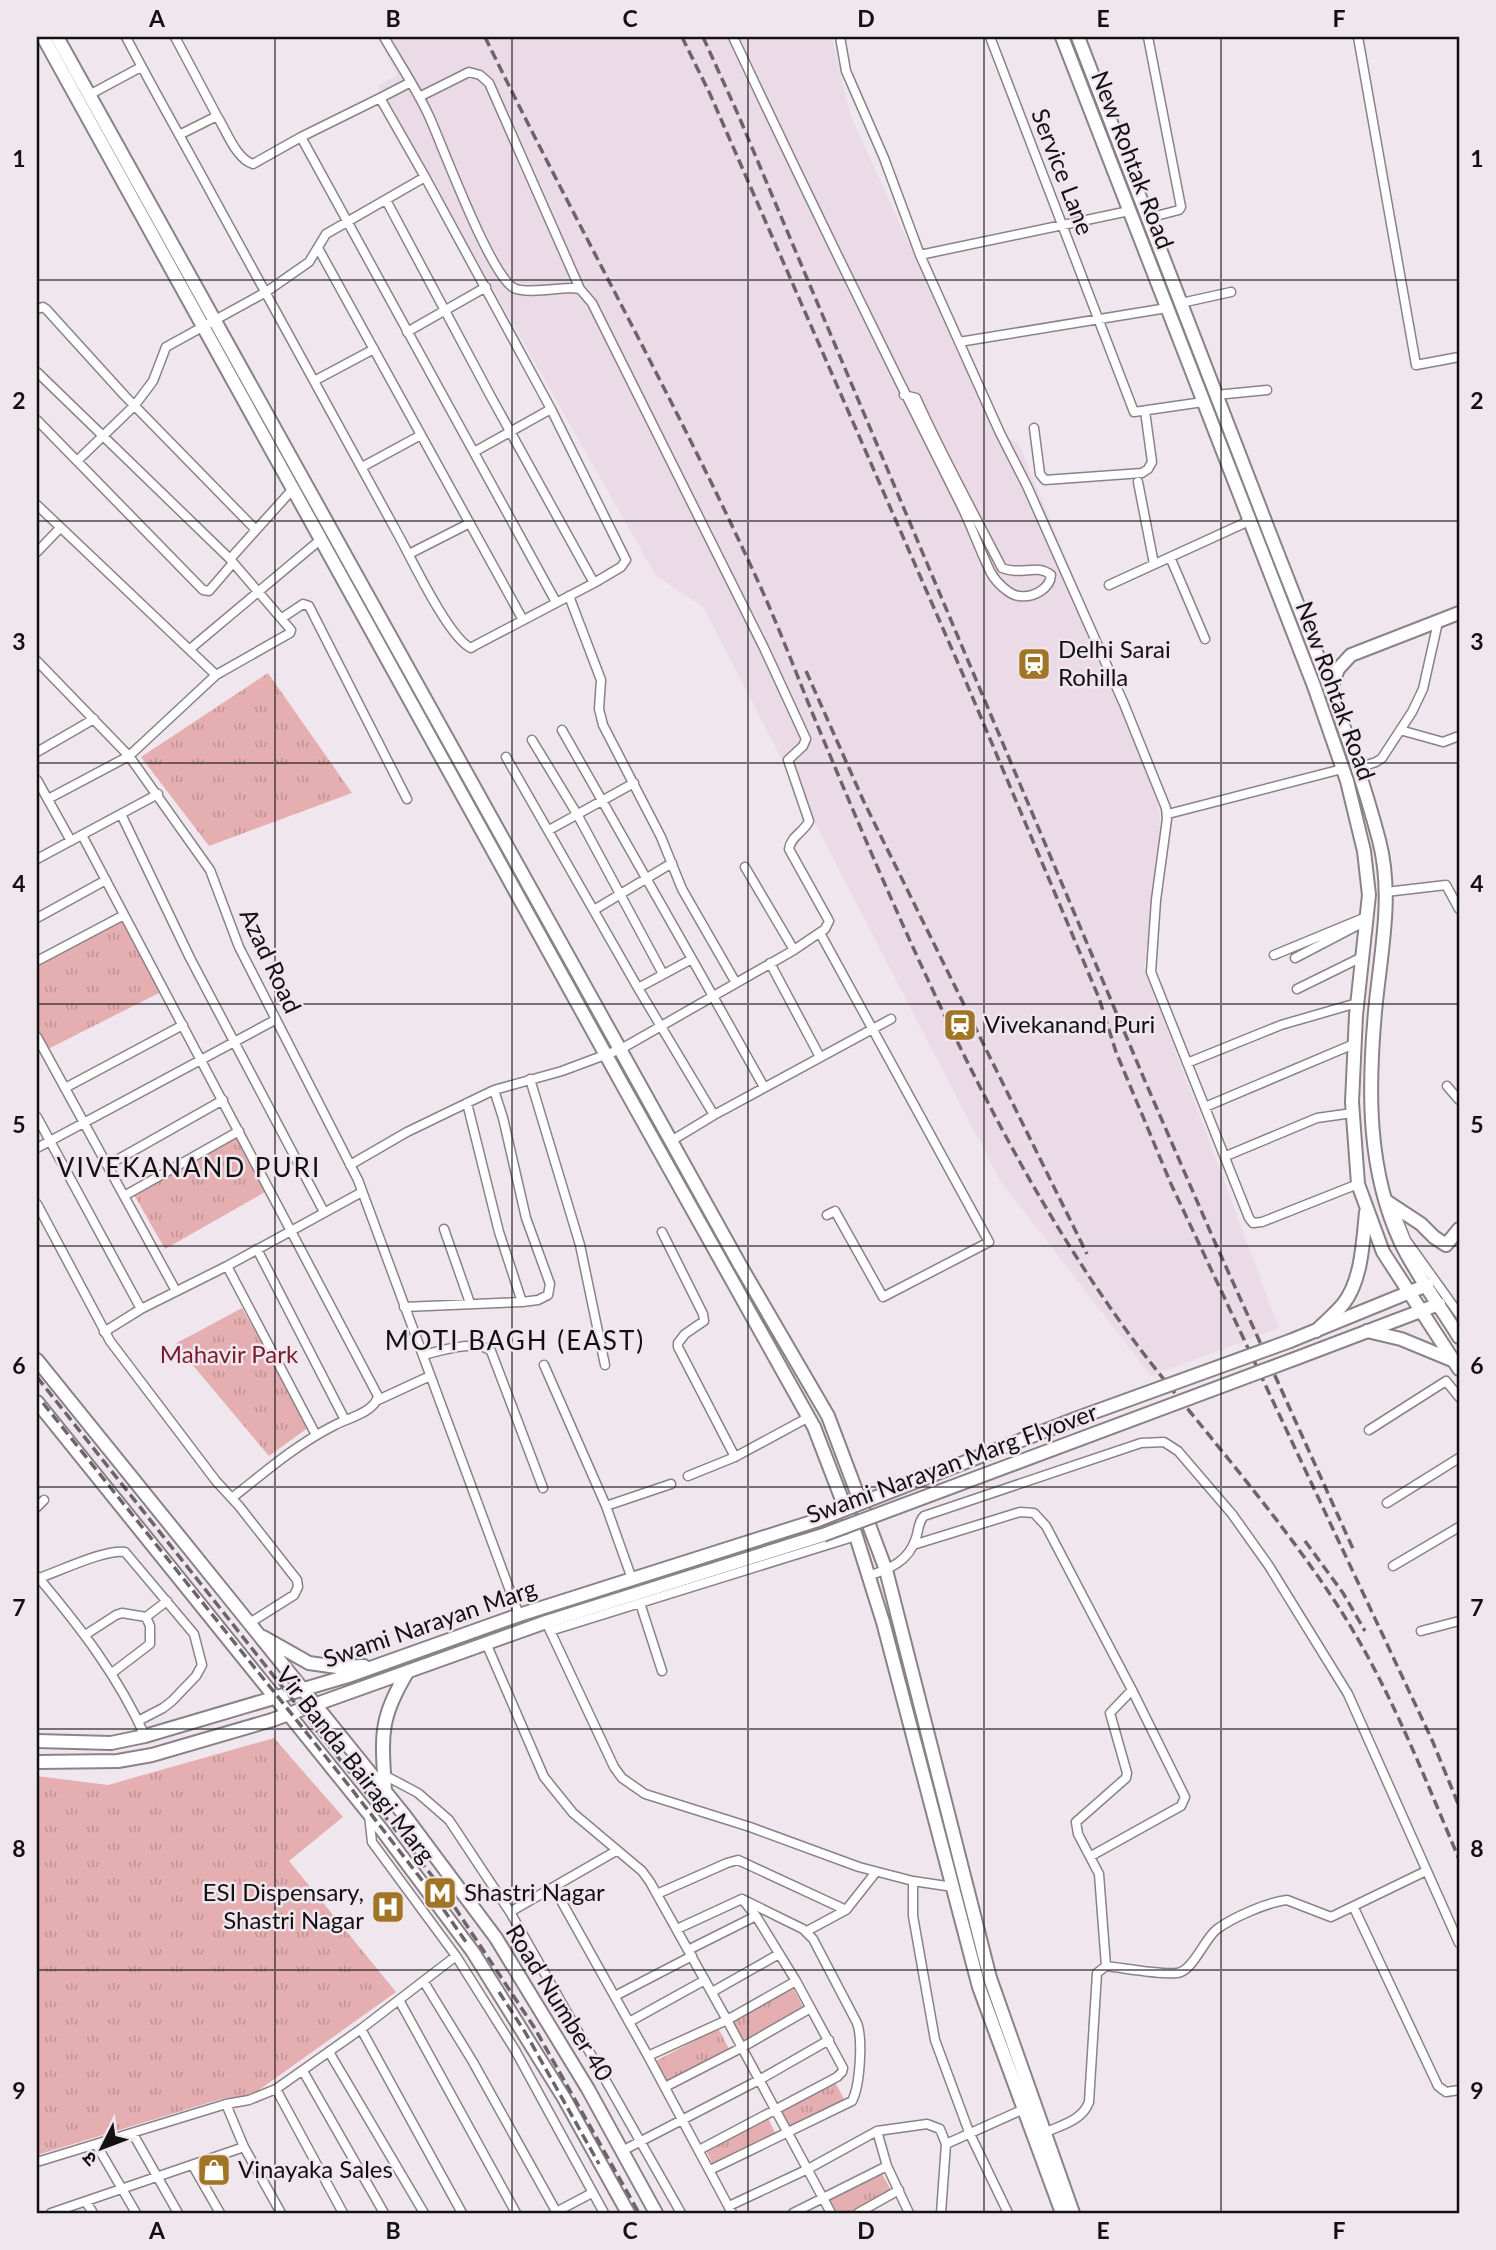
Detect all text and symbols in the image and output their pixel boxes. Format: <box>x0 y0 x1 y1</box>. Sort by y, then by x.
text: A <box>148 4 166 32</box>
text: B <box>385 4 401 32</box>
text: C <box>622 4 638 32</box>
text: D <box>857 4 875 32</box>
text: E <box>1096 4 1110 32</box>
text: F <box>1332 4 1346 32</box>
street label: New Rohtak Road <box>1086 66 1181 253</box>
street label: Service Lane <box>1026 104 1101 239</box>
text: 1 <box>12 144 26 172</box>
text: 1 <box>1470 144 1484 172</box>
text: 2 <box>12 386 26 414</box>
text: 2 <box>1470 386 1484 414</box>
street label: New Rohtak Road <box>1291 597 1382 784</box>
text: 3 <box>12 627 26 655</box>
text: 3 <box>1470 627 1484 655</box>
place label: Delhi Sarai Rohilla <box>1058 634 1171 691</box>
station icon: Delhi Sarai Rohilla <box>1015 645 1053 683</box>
text: 4 <box>12 869 26 897</box>
text: 4 <box>1470 869 1484 897</box>
street label: Azad Road <box>235 904 308 1017</box>
station icon: Vivekanand Puri <box>941 1006 979 1044</box>
place label: Vivekanand Puri <box>984 1009 1155 1038</box>
text: 5 <box>12 1110 26 1138</box>
text: 5 <box>1470 1110 1484 1138</box>
district label: VIVEKANAND PURI <box>57 1151 321 1183</box>
district label: MOTI BAGH (EAST) <box>385 1324 645 1356</box>
park label: Mahavir Park <box>160 1339 299 1368</box>
text: 6 <box>12 1351 26 1379</box>
text: 6 <box>1470 1351 1484 1379</box>
street label: Swami Narayan Marg Flyover <box>802 1396 1101 1529</box>
street label: Swami Narayan Marg <box>319 1573 540 1673</box>
text: 7 <box>12 1593 26 1621</box>
text: 7 <box>1470 1593 1484 1621</box>
street label: Vir Banda Bairagi Marg <box>271 1660 442 1868</box>
text: 8 <box>12 1834 26 1862</box>
text: 8 <box>1470 1834 1484 1862</box>
metro station icon: Shastri Nagar <box>421 1874 459 1912</box>
place label: ESI Dispensary, Shastri Nagar <box>203 1877 364 1934</box>
place label: Shastri Nagar <box>464 1877 605 1906</box>
hospital icon: ESI Dispensary, Shastri Nagar <box>369 1888 407 1926</box>
street label: Road Number 40 <box>501 1919 620 2086</box>
text: 9 <box>12 2076 26 2104</box>
text: 9 <box>1470 2076 1484 2104</box>
north arrow <box>66 2114 136 2184</box>
text: उ <box>76 2147 101 2172</box>
shop icon: Vinayaka Sales <box>195 2151 233 2189</box>
place label: Vinayaka Sales <box>238 2154 393 2183</box>
text: A <box>148 2216 166 2244</box>
text: B <box>385 2216 401 2244</box>
text: C <box>622 2216 638 2244</box>
text: D <box>857 2216 875 2244</box>
text: E <box>1096 2216 1110 2244</box>
text: F <box>1332 2216 1346 2244</box>

